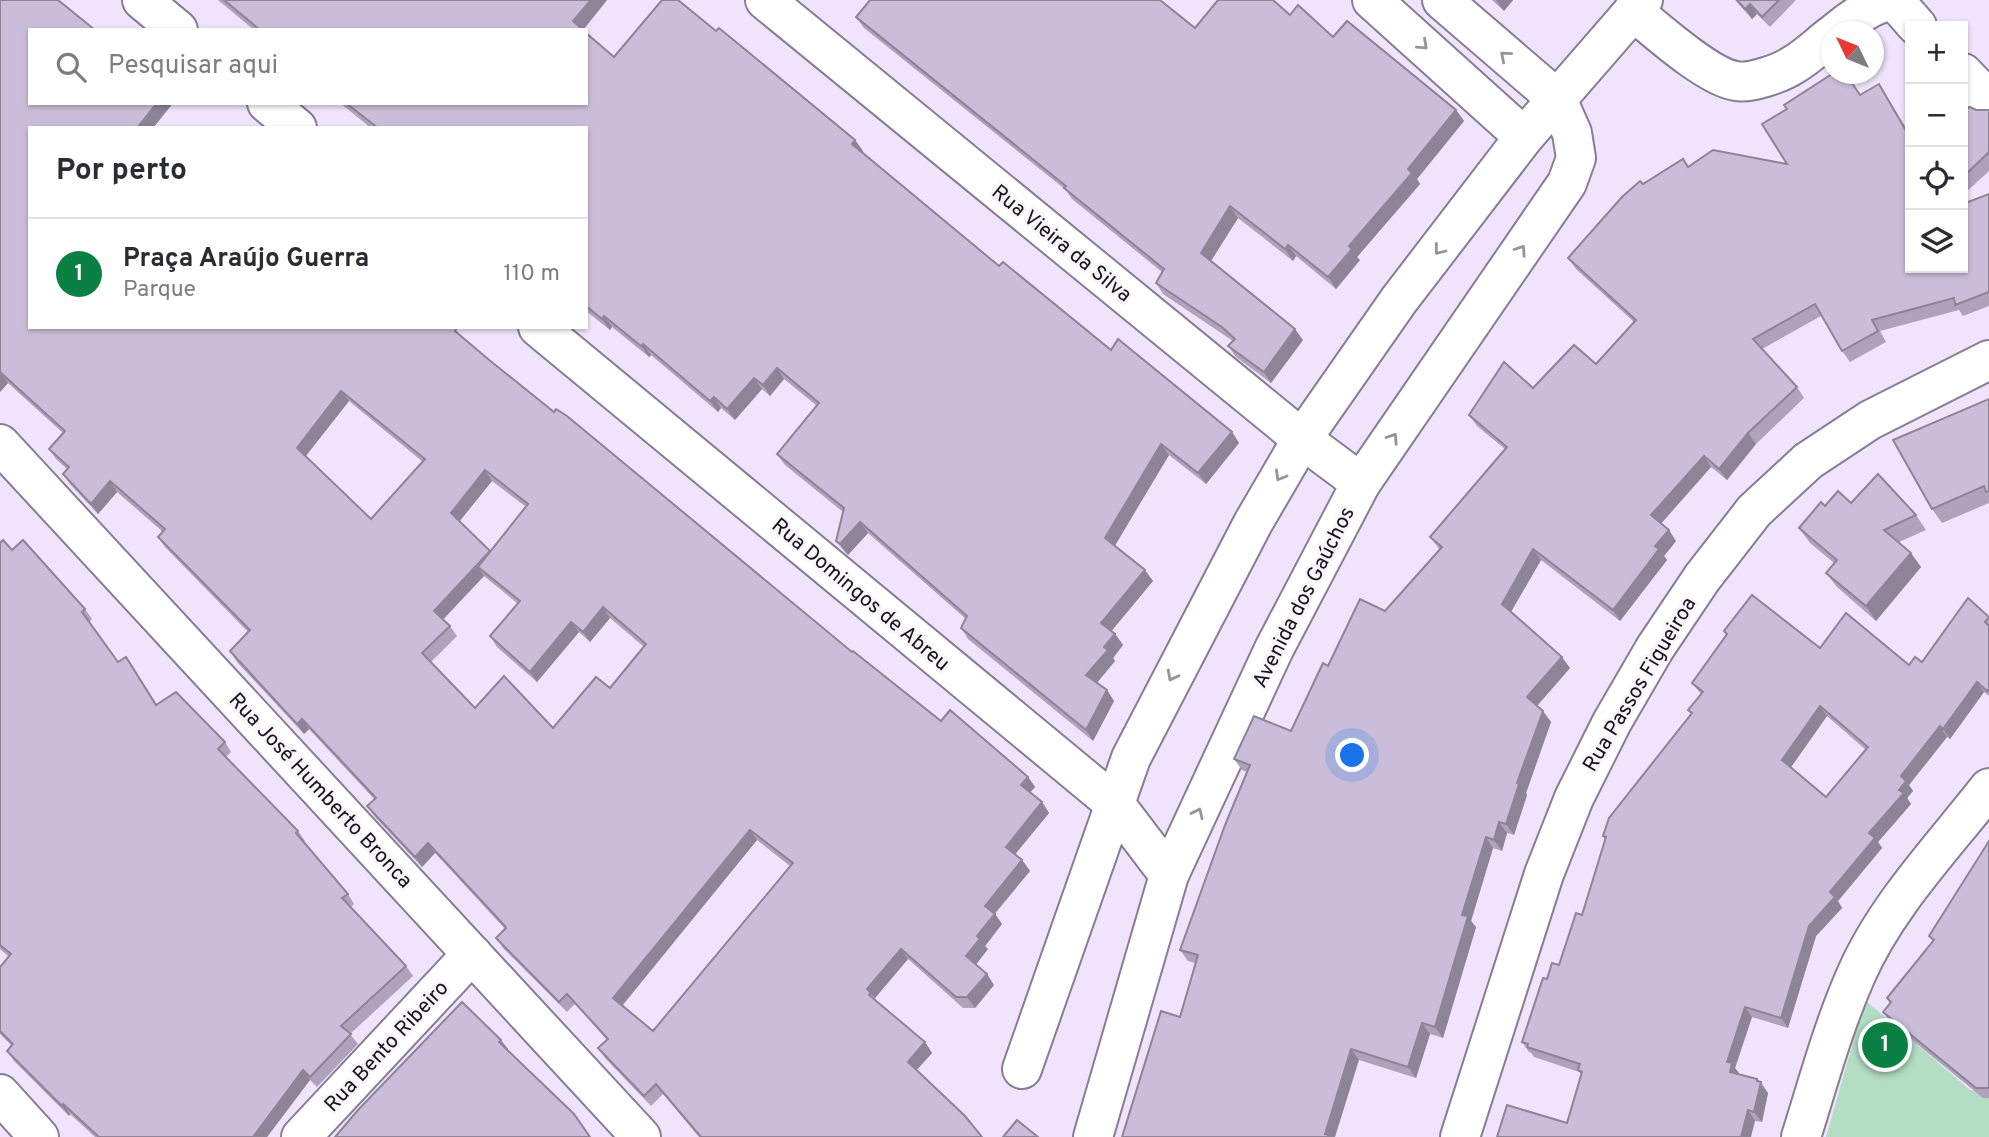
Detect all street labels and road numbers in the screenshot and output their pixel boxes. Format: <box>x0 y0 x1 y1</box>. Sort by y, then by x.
street label: Rua Vieira da Silva <box>985 179 1137 309</box>
street label: Avenida dos Gaúchos <box>1247 503 1362 693</box>
street label: Rua Domingos de Abreu <box>765 513 955 678</box>
street label: Rua Passos Figueiroa <box>1577 592 1703 777</box>
street label: Rua José Humberto Bronca <box>222 687 418 895</box>
street label: Rua Bento Ribeiro <box>319 976 455 1119</box>

